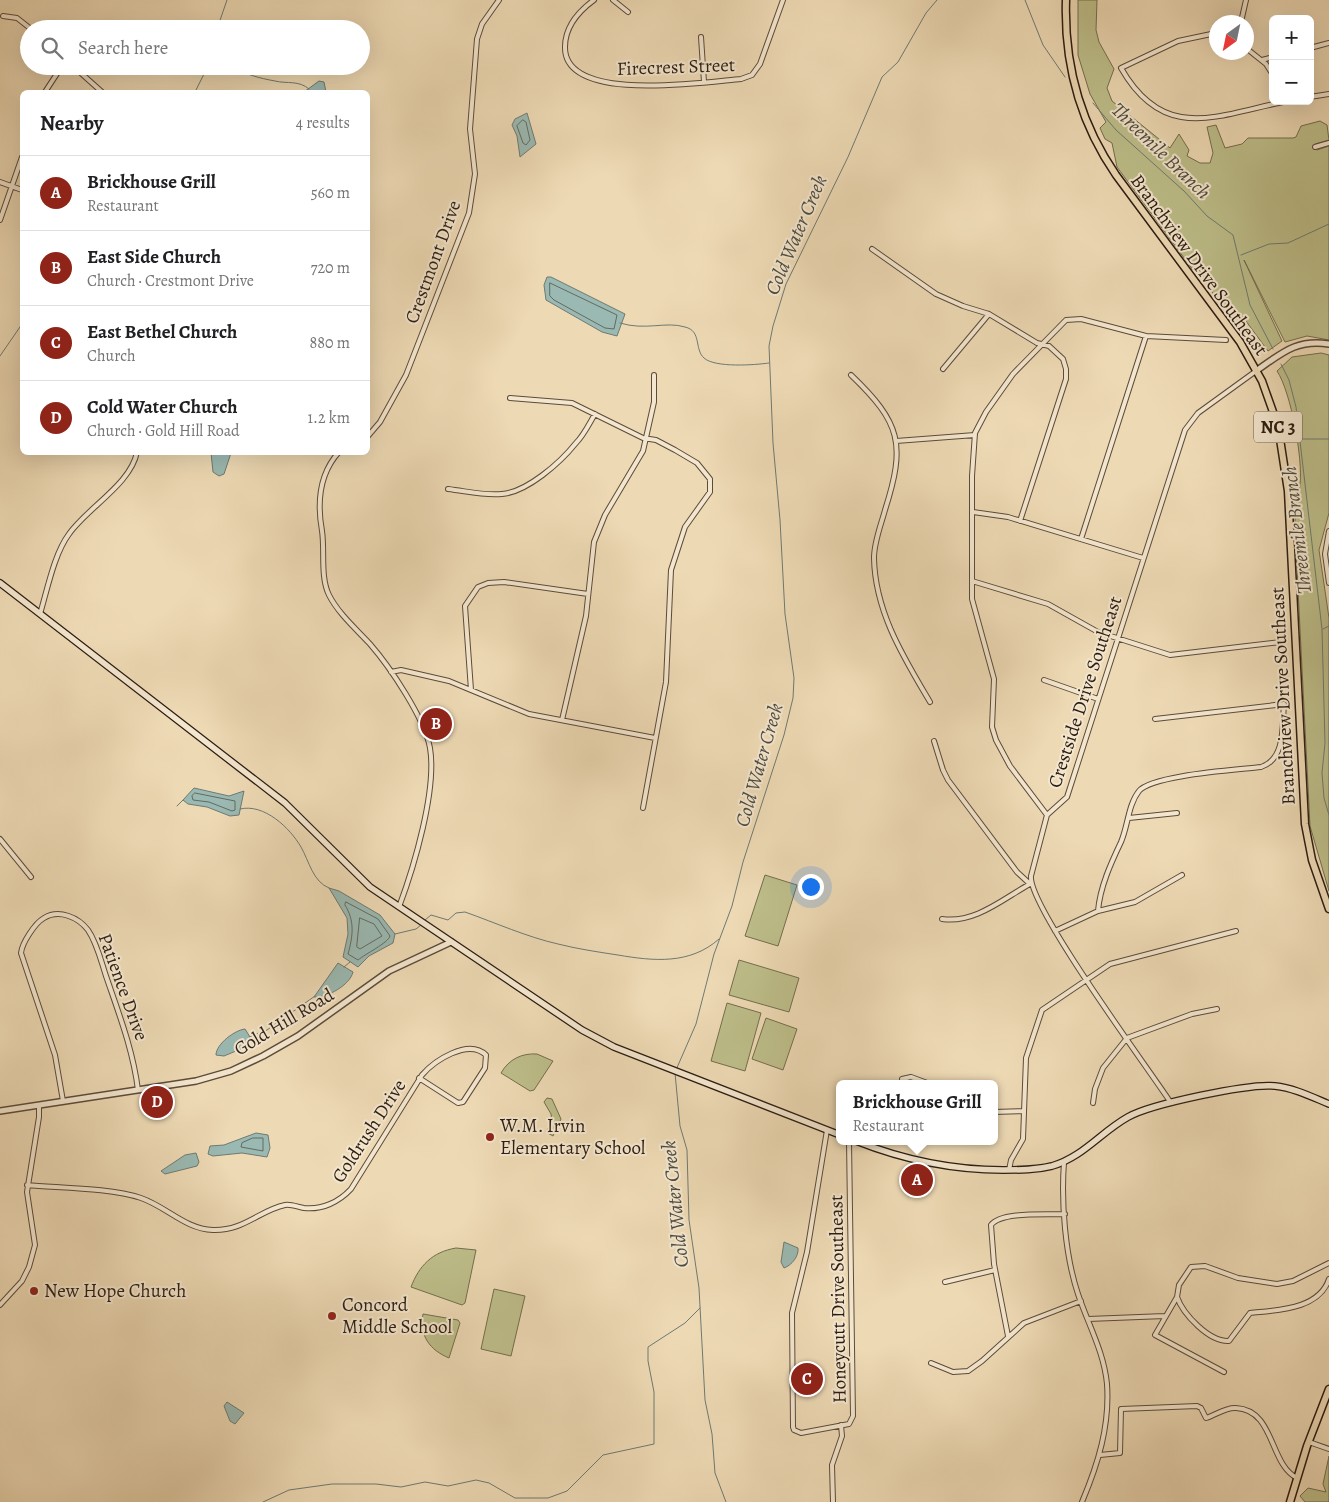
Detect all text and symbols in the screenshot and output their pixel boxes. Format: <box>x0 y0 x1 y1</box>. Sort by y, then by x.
north arrow <box>1209 15 1254 60</box>
map controls <box>1269 15 1314 105</box>
button: + <box>1269 15 1314 60</box>
search box <box>20 20 370 75</box>
icon: search <box>38 34 66 62</box>
text: Search here <box>78 35 168 61</box>
street label: Firecrest Street <box>616 52 736 82</box>
button: − <box>1269 60 1314 105</box>
water label: Threemile Branch <box>1105 97 1217 205</box>
text: Nearby <box>40 109 103 137</box>
text: 4 results <box>296 112 350 134</box>
text: Brickhouse Grill <box>87 169 216 195</box>
street label: Branchview Drive Southeast <box>1124 169 1274 361</box>
water label: Cold Water Creek <box>759 171 833 299</box>
text: A <box>51 182 61 204</box>
text: 560 m <box>311 182 350 204</box>
text: Restaurant <box>87 195 159 217</box>
street label: Crestmont Drive <box>399 197 467 327</box>
text: East Side Church <box>87 244 221 270</box>
text: B <box>51 257 61 279</box>
text: 720 m <box>311 257 350 279</box>
text: Church · Crestmont Drive <box>87 270 254 292</box>
text: East Bethel Church <box>87 319 237 345</box>
text: C <box>51 332 61 354</box>
text: 880 m <box>309 332 350 354</box>
text: Church <box>87 345 136 367</box>
text: Cold Water Church <box>87 394 238 420</box>
text: D <box>50 407 62 429</box>
text: 1.2 km <box>308 407 350 429</box>
road number: NC 3 <box>1254 412 1302 442</box>
text: Church · Gold Hill Road <box>87 420 240 442</box>
water label: Threemile Branch <box>1276 465 1318 595</box>
street label: Branchview Drive Southeast <box>1264 586 1302 806</box>
street label: Crestside Drive Southeast <box>1042 593 1128 791</box>
water label: Cold Water Creek <box>728 700 790 830</box>
pin: B <box>420 705 452 743</box>
your location <box>798 874 824 900</box>
street label: Patience Drive <box>92 930 154 1044</box>
street label: Gold Hill Road <box>229 981 340 1062</box>
street label: Goldrush Drive <box>326 1074 412 1188</box>
popup <box>836 1080 998 1145</box>
pin: D <box>141 1083 173 1121</box>
text: Brickhouse Grill <box>853 1089 981 1115</box>
place label: W.M. Irvin Elementary School <box>499 1113 646 1161</box>
text: Restaurant <box>853 1115 924 1137</box>
marker: W.M. Irvin Elementary School <box>484 1131 496 1143</box>
water label: Cold Water Creek <box>655 1139 695 1269</box>
pin: A <box>901 1161 933 1199</box>
street label: Honeycutt Drive Southeast <box>823 1194 853 1404</box>
place label: New Hope Church <box>44 1278 186 1304</box>
marker: New Hope Church <box>28 1285 40 1297</box>
place label: Concord Middle School <box>342 1292 452 1340</box>
marker: Concord Middle School <box>326 1310 338 1322</box>
pin: C <box>791 1360 823 1398</box>

